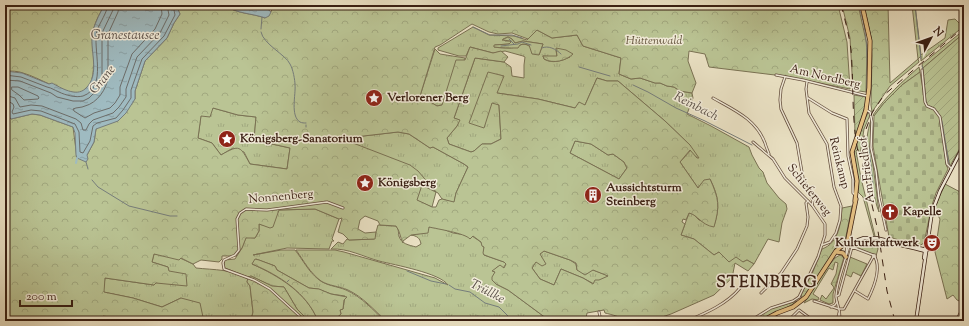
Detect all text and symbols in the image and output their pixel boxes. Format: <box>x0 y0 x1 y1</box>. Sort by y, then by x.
north arrow <box>911 18 951 58</box>
text: N <box>928 23 947 41</box>
water label: Granestausee <box>91 27 159 45</box>
park label: Hüttenwald <box>626 32 683 50</box>
street label: Am Nordberg <box>788 60 862 94</box>
water label: Grane <box>86 62 120 98</box>
place icon: Verlorener Berg <box>364 88 384 108</box>
water label: Reinbach <box>671 88 722 126</box>
place label: Verlorener Berg <box>386 89 469 107</box>
place icon: Königsberg-Sanatorium <box>217 129 237 149</box>
place label: Königsberg-Sanatorium <box>239 130 363 148</box>
street label: Reinkamp <box>824 135 854 191</box>
street label: Am Friedhof <box>854 135 880 204</box>
street label: Schieferweg <box>782 160 836 220</box>
place icon: Königsberg <box>355 173 375 193</box>
place label: Königsberg <box>377 174 436 192</box>
place label: Aussichtsturm Steinberg <box>605 179 682 211</box>
street label: Nonnenberg <box>248 185 314 209</box>
building icon: Aussichtsturm Steinberg <box>583 185 603 205</box>
church icon: Kapelle <box>880 202 900 222</box>
place label: Kapelle <box>902 203 942 221</box>
theatre icon: Kulturkraftwerk <box>922 233 942 253</box>
place label: Kulturkraftwerk <box>834 234 919 252</box>
district label: STEINBERG <box>716 272 818 295</box>
water label: Trüllke <box>467 276 507 308</box>
scale bar <box>20 282 72 308</box>
text: 200 m <box>26 288 57 306</box>

